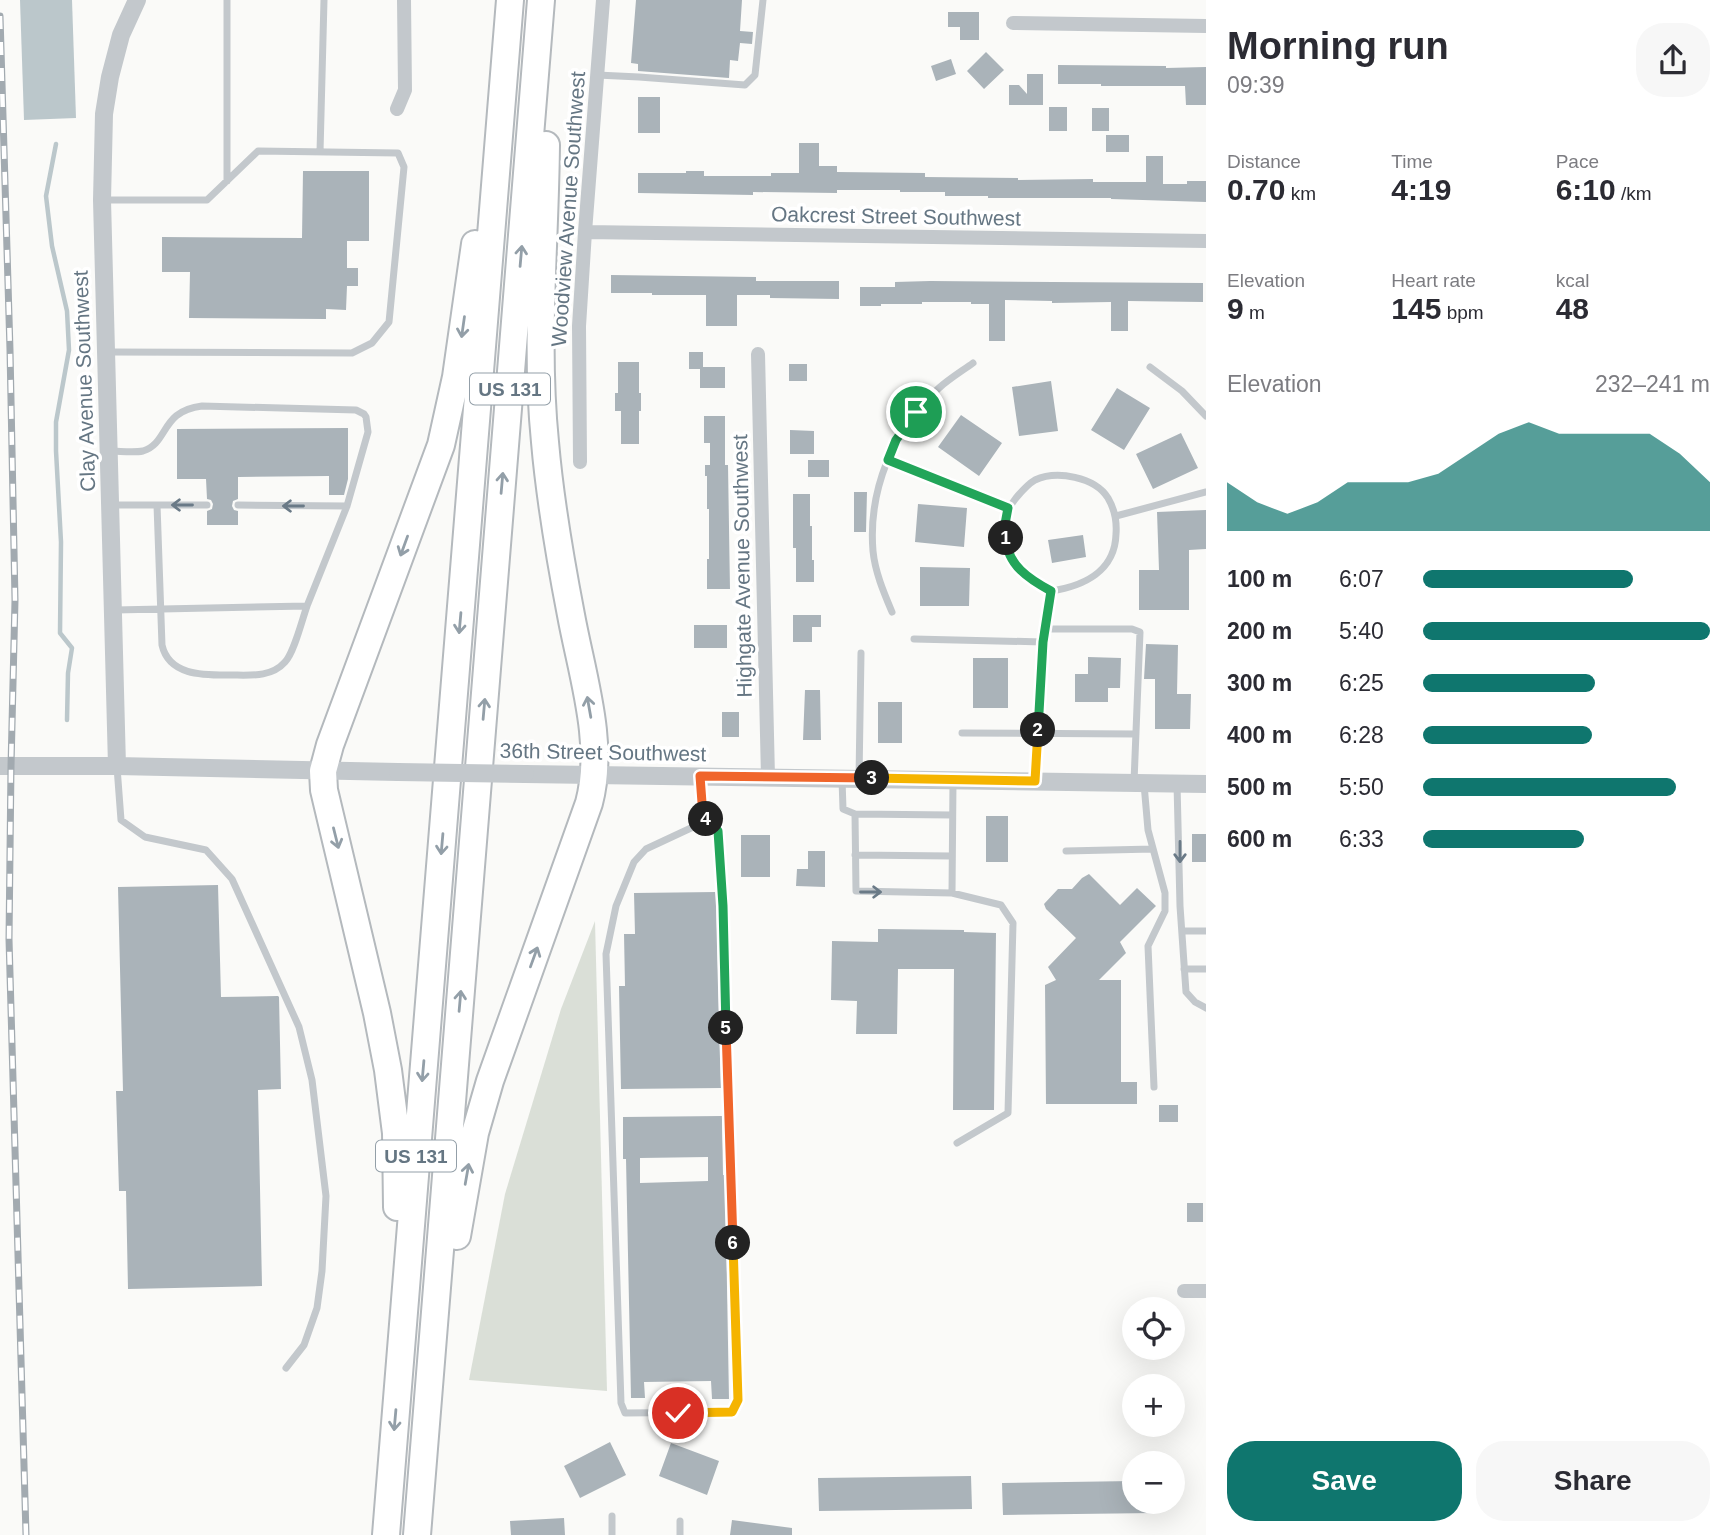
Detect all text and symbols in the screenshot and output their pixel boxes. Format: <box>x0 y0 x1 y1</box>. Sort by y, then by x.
button: share <box>1636 23 1710 97</box>
text: Morning run <box>1227 25 1449 67</box>
street label: Woodview Avenue Southwest <box>547 70 589 347</box>
text: 09:39 <box>1227 72 1285 98</box>
text: Distance <box>1227 151 1301 172</box>
text: Time <box>1391 151 1433 172</box>
text: Pace <box>1556 151 1599 172</box>
text: 0.70 <box>1227 173 1285 206</box>
text: 4:19 <box>1391 173 1451 206</box>
text: 6:10 <box>1556 173 1616 206</box>
text: km <box>1285 183 1316 204</box>
text: /km <box>1616 183 1652 204</box>
street label: Oakcrest Street Southwest <box>771 202 1021 230</box>
one-way arrow <box>515 245 528 268</box>
street label: Clay Avenue Southwest <box>69 270 99 492</box>
text: Elevation <box>1227 270 1305 291</box>
text: Heart rate <box>1391 270 1476 291</box>
text: kcal <box>1556 270 1589 291</box>
text: 9 <box>1227 292 1244 325</box>
text: 145 <box>1391 292 1441 325</box>
text: 48 <box>1556 292 1589 325</box>
text: m <box>1244 302 1265 323</box>
text: bpm <box>1441 302 1484 323</box>
one-way arrow <box>456 315 469 338</box>
text: Elevation <box>1227 371 1322 397</box>
text: 232–241 m <box>1595 371 1710 397</box>
road number: US 131 <box>470 374 550 404</box>
pin <box>886 382 946 442</box>
icon: arrive <box>897 393 935 431</box>
street label: Highgate Avenue Southwest <box>728 434 756 698</box>
one-way arrow <box>496 472 509 494</box>
one-way arrow <box>171 498 194 512</box>
one-way arrow <box>281 499 304 513</box>
pin: 1 <box>988 520 1024 556</box>
text: 1 <box>1000 527 1011 548</box>
one-way arrow <box>397 535 410 557</box>
text: 100 m <box>1227 566 1292 592</box>
text: 6:07 <box>1339 566 1384 592</box>
one-way arrow <box>453 611 466 633</box>
text: 200 m <box>1227 618 1292 644</box>
text: 5:40 <box>1339 618 1384 644</box>
text: 300 m <box>1227 670 1292 696</box>
text: 6:25 <box>1339 670 1384 696</box>
one-way arrow <box>582 696 595 719</box>
one-way arrow <box>478 699 491 721</box>
pin: 2 <box>1020 712 1056 748</box>
text: 2 <box>1032 719 1043 740</box>
text: 400 m <box>1227 722 1292 748</box>
text: 6:28 <box>1339 722 1384 748</box>
street label: 36th Street Southwest <box>499 739 707 765</box>
pin: 3 <box>854 760 890 796</box>
text: 3 <box>866 767 877 788</box>
text: 500 m <box>1227 774 1292 800</box>
text: 5:50 <box>1339 774 1384 800</box>
pin: 4 <box>688 802 724 836</box>
text: 4 <box>700 808 711 829</box>
text: 600 m <box>1227 826 1292 852</box>
text: 6:33 <box>1339 826 1384 852</box>
one-way arrow <box>330 827 343 849</box>
one-way arrow <box>435 832 448 855</box>
one-way arrow <box>1173 840 1187 863</box>
one-way arrow <box>859 886 882 899</box>
one-way arrow <box>529 947 541 969</box>
one-way arrow <box>454 990 467 1012</box>
pin: 5 <box>708 1010 744 1046</box>
text: 5 <box>720 1017 731 1038</box>
one-way arrow <box>416 1059 429 1082</box>
road number: US 131 <box>376 1140 456 1172</box>
one-way arrow <box>461 1163 475 1186</box>
pin: 6 <box>716 1226 750 1260</box>
text: 6 <box>727 1232 738 1253</box>
map controls <box>1122 1297 1185 1514</box>
button: locate <box>1122 1297 1185 1360</box>
button: + <box>1122 1374 1185 1437</box>
pin <box>648 1383 708 1443</box>
icon: check <box>659 1394 697 1432</box>
one-way arrow <box>388 1408 401 1431</box>
button: Save <box>1227 1441 1462 1521</box>
button: Share <box>1476 1441 1710 1521</box>
button: − <box>1122 1451 1185 1514</box>

